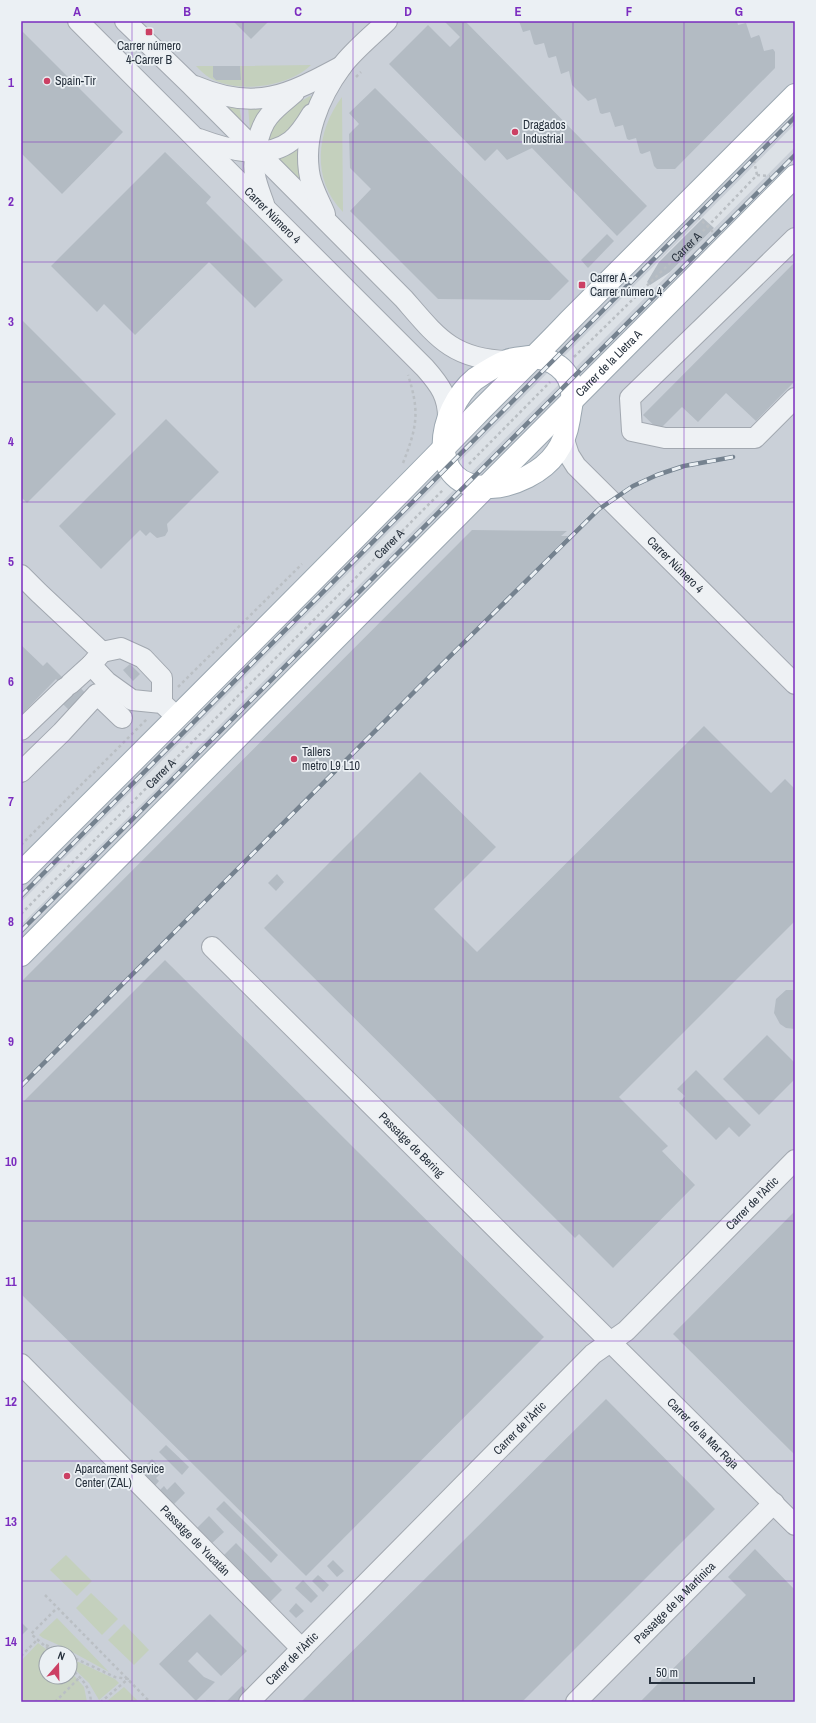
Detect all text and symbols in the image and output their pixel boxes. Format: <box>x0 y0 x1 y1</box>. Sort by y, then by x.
text: A <box>73 3 81 20</box>
text: B <box>183 3 191 20</box>
text: C <box>294 3 302 20</box>
text: D <box>404 3 412 20</box>
text: E <box>514 3 522 20</box>
text: F <box>626 3 633 20</box>
text: G <box>735 3 743 20</box>
marker: Carrer número 4-Carrer B <box>144 27 154 37</box>
place label: Carrer número 4-Carrer B <box>117 38 181 68</box>
place label: Spain-Tir <box>55 73 97 89</box>
text: 1 <box>8 74 14 91</box>
marker: Spain-Tir <box>42 76 52 86</box>
place label: Dragados Industrial <box>523 117 566 147</box>
marker: Dragados Industrial <box>510 127 520 137</box>
street label: Carrer Número 4 <box>241 184 305 248</box>
text: 2 <box>8 193 14 210</box>
street label: Carrer A <box>668 228 705 266</box>
place label: Carrer A - Carrer número 4 <box>590 270 663 300</box>
marker: Carrer A - Carrer número 4 <box>577 280 587 290</box>
text: 3 <box>8 313 14 330</box>
street label: Carrer de la Lletra A <box>572 326 646 400</box>
text: 4 <box>8 433 14 450</box>
street label: Carrer A <box>371 525 408 563</box>
street label: Carrer Número 4 <box>643 533 708 597</box>
text: 5 <box>8 553 14 570</box>
text: 6 <box>8 673 14 690</box>
place label: Tallers metro L9 L10 <box>302 744 360 774</box>
marker: Tallers metro L9 L10 <box>289 754 299 764</box>
street label: Carrer A <box>142 755 180 792</box>
text: 7 <box>8 793 14 810</box>
text: 8 <box>8 913 14 930</box>
text: 9 <box>8 1033 14 1050</box>
street label: Passatge de Bering <box>375 1109 448 1181</box>
text: 10 <box>5 1153 17 1170</box>
street label: Carrer de l'Àrtic <box>722 1173 782 1233</box>
text: 11 <box>5 1273 17 1290</box>
text: 12 <box>5 1393 17 1410</box>
street label: Carrer de la Mar Roja <box>663 1394 742 1473</box>
street label: Carrer de l'Àrtic <box>490 1398 550 1458</box>
place label: Aparcament Service Center (ZAL) <box>74 1461 164 1491</box>
marker: Aparcament Service Center (ZAL) <box>62 1471 72 1481</box>
street label: Passatge de Yucatán <box>157 1502 233 1579</box>
text: 13 <box>5 1513 17 1530</box>
street label: Passatge de la Martinica <box>631 1558 719 1647</box>
street label: Carrer de l'Àrtic <box>262 1628 322 1689</box>
text: 14 <box>5 1633 17 1650</box>
north arrow <box>38 1645 78 1685</box>
text: N <box>56 1648 67 1663</box>
scale bar <box>650 1659 754 1685</box>
text: 50 m <box>656 1665 678 1681</box>

